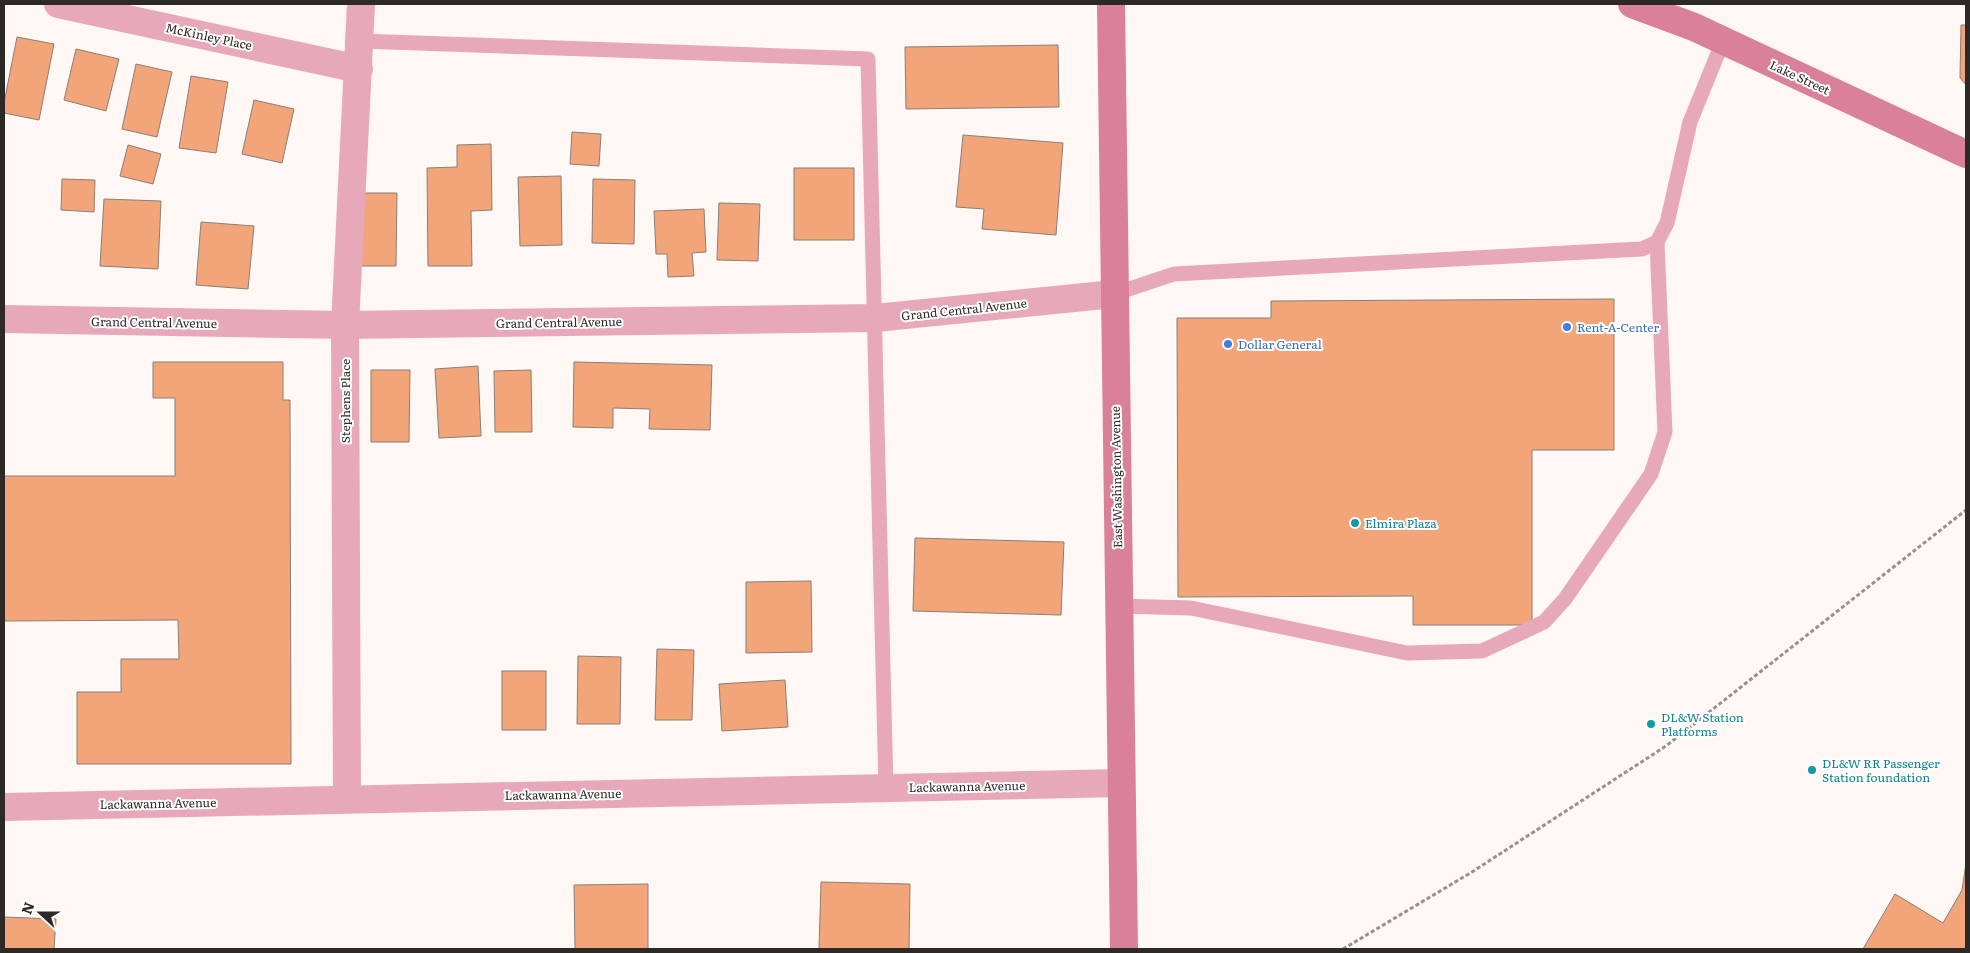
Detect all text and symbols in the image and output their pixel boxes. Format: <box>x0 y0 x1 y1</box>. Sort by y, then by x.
street label: McKinley Place <box>164 18 254 54</box>
street label: Lake Street <box>1767 55 1833 99</box>
street label: Grand Central Avenue <box>900 293 1028 325</box>
street label: Grand Central Avenue <box>91 312 217 332</box>
street label: Grand Central Avenue <box>496 312 622 332</box>
place label: Rent-A-Center <box>1577 318 1659 336</box>
marker: Rent-A-Center <box>1561 321 1573 333</box>
place label: Dollar General <box>1238 335 1322 353</box>
marker: Dollar General <box>1222 338 1234 350</box>
street label: Stephens Place <box>336 359 354 443</box>
street label: East Washington Avenue <box>1106 406 1126 548</box>
place label: Elmira Plaza <box>1365 514 1437 532</box>
marker: Elmira Plaza <box>1349 517 1361 529</box>
place label: DL&W Station Platforms <box>1661 708 1744 740</box>
marker: DL&W Station Platforms <box>1645 718 1657 730</box>
place label: DL&W RR Passenger Station foundation <box>1822 754 1940 786</box>
marker: DL&W RR Passenger Station foundation <box>1806 764 1818 776</box>
street label: Lackawanna Avenue <box>909 776 1025 796</box>
street label: Lackawanna Avenue <box>505 784 621 804</box>
street label: Lackawanna Avenue <box>100 793 216 813</box>
north arrow <box>15 888 65 938</box>
text: N <box>15 899 38 917</box>

